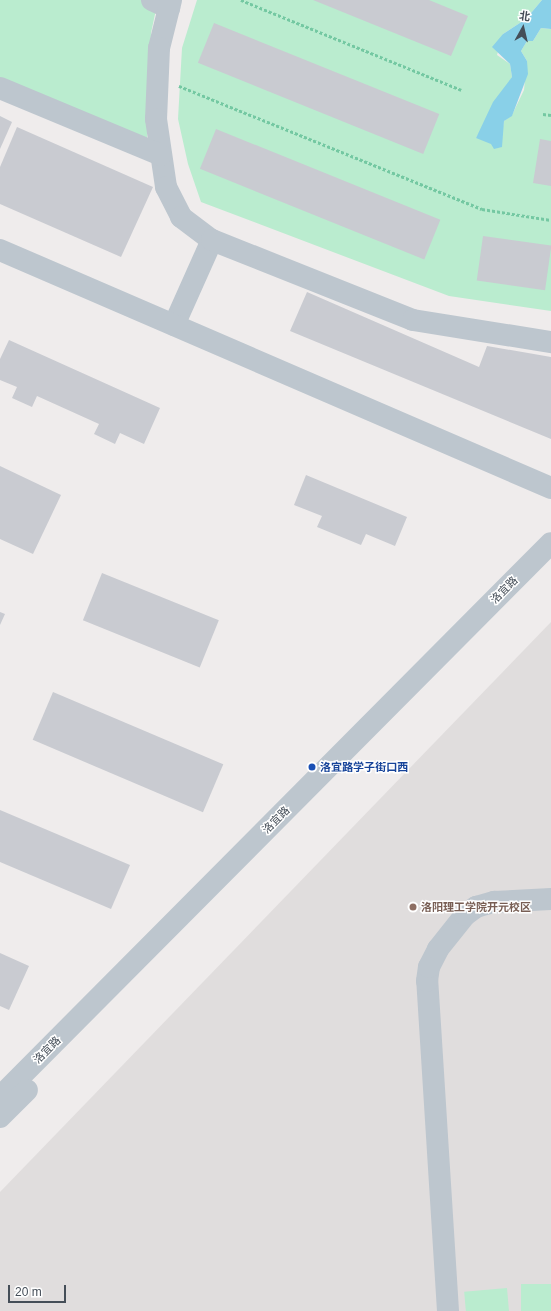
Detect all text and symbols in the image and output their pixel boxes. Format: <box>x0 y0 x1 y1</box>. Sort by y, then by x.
north arrow <box>503 8 543 48</box>
text: 北 <box>518 9 531 23</box>
street label: 洛宜路 <box>488 574 520 606</box>
place label: 洛宜路学子街口西 <box>320 760 408 774</box>
marker: 洛宜路学子街口西 <box>307 762 317 772</box>
street label: 洛宜路 <box>260 804 292 836</box>
place label: 洛阳理工学院开元校区 <box>421 900 531 914</box>
marker: 洛阳理工学院开元校区 <box>408 902 418 912</box>
street label: 洛宜路 <box>31 1034 63 1066</box>
scale bar <box>10 1277 68 1303</box>
text: 20 m <box>15 1285 42 1299</box>

